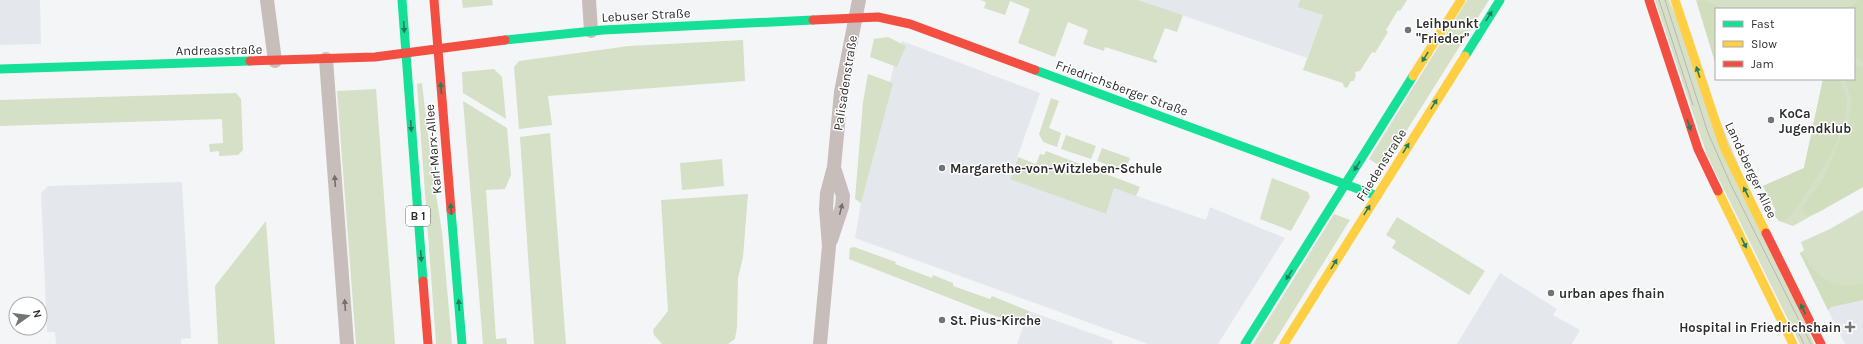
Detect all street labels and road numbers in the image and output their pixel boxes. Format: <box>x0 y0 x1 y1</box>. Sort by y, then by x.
street label: Lebuser Straße <box>601 5 691 25</box>
street label: Palisadenstraße <box>830 34 860 132</box>
street label: Andreasstraße <box>176 42 263 58</box>
street label: Friedrichsberger Straße <box>1054 57 1190 119</box>
street label: Karl-Marx-Allee <box>422 103 444 195</box>
street label: Landsberger Allee <box>1722 120 1780 221</box>
street label: Friedenstraße <box>1353 126 1409 204</box>
road number: B 1 <box>406 206 430 226</box>

